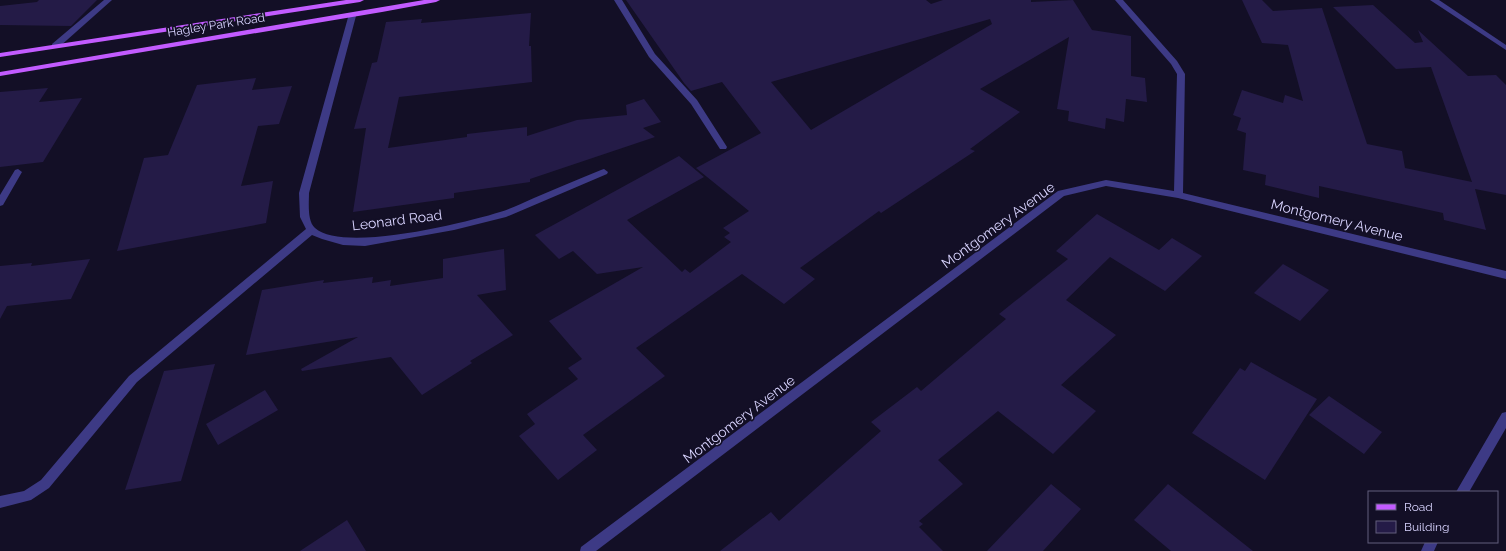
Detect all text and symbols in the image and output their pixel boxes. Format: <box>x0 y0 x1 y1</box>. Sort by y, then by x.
street label: Hagley Park Road <box>166 10 266 40</box>
street label: Montgomery Avenue <box>938 179 1058 271</box>
street label: Montgomery Avenue <box>1269 196 1405 244</box>
street label: Leonard Road <box>351 207 443 233</box>
street label: Montgomery Avenue <box>680 372 798 466</box>
legend <box>1368 491 1498 543</box>
text: Road <box>1404 500 1433 514</box>
text: Building <box>1404 520 1450 534</box>

